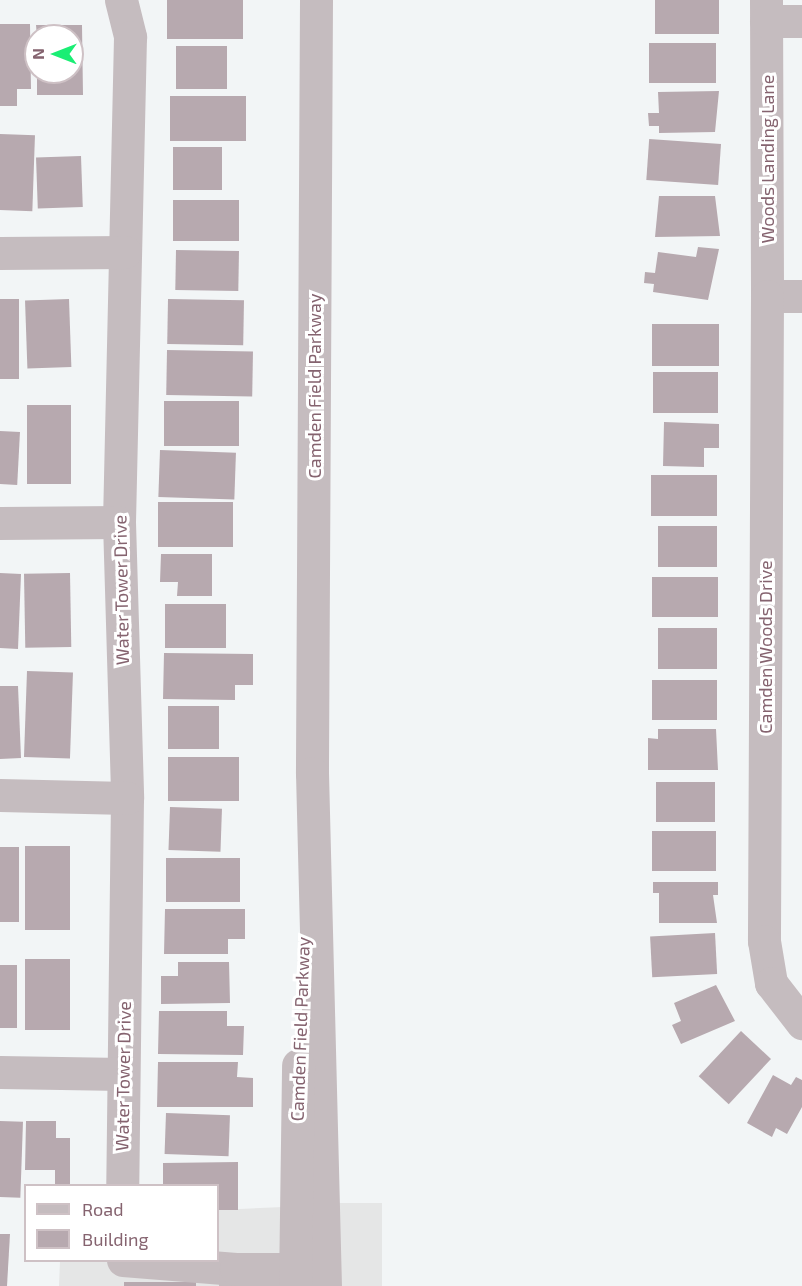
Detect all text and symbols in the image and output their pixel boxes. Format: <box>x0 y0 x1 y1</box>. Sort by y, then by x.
north arrow <box>24 24 84 84</box>
text: N <box>28 48 47 60</box>
street label: Woods Landing Lane <box>756 75 778 243</box>
street label: Camden Field Parkway <box>303 294 325 478</box>
street label: Water Tower Drive <box>109 514 133 666</box>
street label: Camden Woods Drive <box>754 560 776 734</box>
street label: Camden Field Parkway <box>286 936 314 1122</box>
street label: Water Tower Drive <box>111 1000 135 1152</box>
legend <box>24 1184 219 1262</box>
text: Road <box>82 1198 123 1220</box>
text: Building <box>82 1228 149 1250</box>

